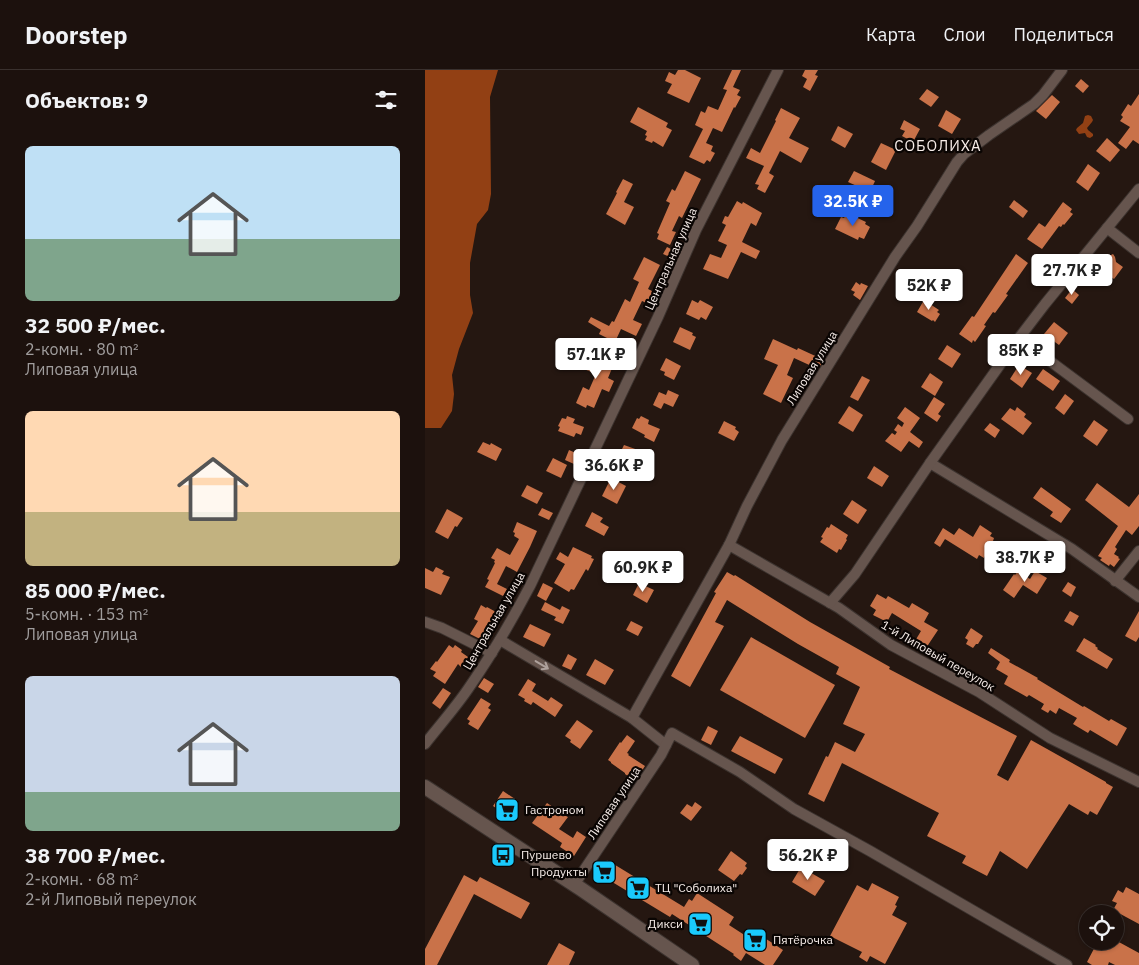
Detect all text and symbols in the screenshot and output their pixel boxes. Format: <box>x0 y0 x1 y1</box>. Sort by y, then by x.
text: Doorstep <box>25 19 128 51</box>
text: Карта <box>866 23 916 46</box>
text: Слои <box>944 23 986 46</box>
text: Поделиться <box>1014 23 1114 46</box>
text: Объектов: 9 <box>25 86 148 114</box>
icon: filters <box>372 86 400 114</box>
district label: СОБОЛИХА <box>894 136 982 155</box>
icon: home <box>168 179 258 269</box>
pin: 32.5K ₽ <box>807 184 899 227</box>
text: 32.5K ₽ <box>823 191 883 211</box>
street label: Центральная улица <box>641 205 700 312</box>
pin: 27.7K ₽ <box>1026 254 1118 296</box>
text: 27.7K ₽ <box>1042 260 1102 280</box>
pin: 52K ₽ <box>894 268 964 311</box>
text: 52K ₽ <box>907 275 951 295</box>
text: 32 500 ₽/мес. <box>25 311 166 339</box>
street label: Липовая улица <box>783 327 841 407</box>
pin: 85K ₽ <box>986 334 1056 376</box>
pin: 57.1K ₽ <box>550 338 642 380</box>
text: 2-комн. · 80 m² <box>25 339 139 359</box>
text: 85K ₽ <box>999 340 1043 360</box>
text: 57.1K ₽ <box>566 344 626 364</box>
text: Липовая улица <box>25 359 138 379</box>
icon: home <box>168 444 258 534</box>
pin: 36.6K ₽ <box>568 448 660 491</box>
text: 36.6K ₽ <box>584 455 644 475</box>
pin: 38.7K ₽ <box>979 540 1071 583</box>
text: 38.7K ₽ <box>995 547 1055 567</box>
pin: 60.9K ₽ <box>597 550 689 593</box>
text: 60.9K ₽ <box>613 557 673 577</box>
street label: Центральная улица <box>459 569 528 672</box>
text: 85 000 ₽/мес. <box>25 576 166 604</box>
text: 5-комн. · 153 m² <box>25 604 148 624</box>
street label: 1-й Липовый переулок <box>879 617 998 694</box>
text: Липовая улица <box>25 624 138 644</box>
one-way arrow <box>535 660 549 670</box>
icon: home <box>168 709 258 799</box>
street label: Липовая улица <box>584 763 644 842</box>
supermarket icon: Гастроном <box>494 797 520 823</box>
place label: Гастроном <box>525 802 584 817</box>
pin: 56.2K ₽ <box>762 838 854 881</box>
text: 38 700 ₽/мес. <box>25 841 166 869</box>
bus stop icon: Пуршево <box>490 842 516 868</box>
text: 56.2K ₽ <box>778 845 838 865</box>
place label: Пуршево <box>521 847 572 862</box>
supermarket icon: Продукты <box>591 859 617 885</box>
place label: Продукты <box>531 864 587 879</box>
text: 2-комн. · 68 m² <box>25 869 139 889</box>
supermarket icon: ТЦ "Соболиха" <box>625 875 651 901</box>
place label: ТЦ "Соболиха" <box>655 880 737 895</box>
text: 2-й Липовый переулок <box>25 889 197 909</box>
map controls <box>1079 905 1124 950</box>
button: locate <box>1079 905 1124 950</box>
supermarket icon: Дикси <box>687 911 713 937</box>
place label: Дикси <box>648 916 683 931</box>
supermarket icon: Пятёрочка <box>742 927 768 953</box>
place label: Пятёрочка <box>773 932 833 947</box>

